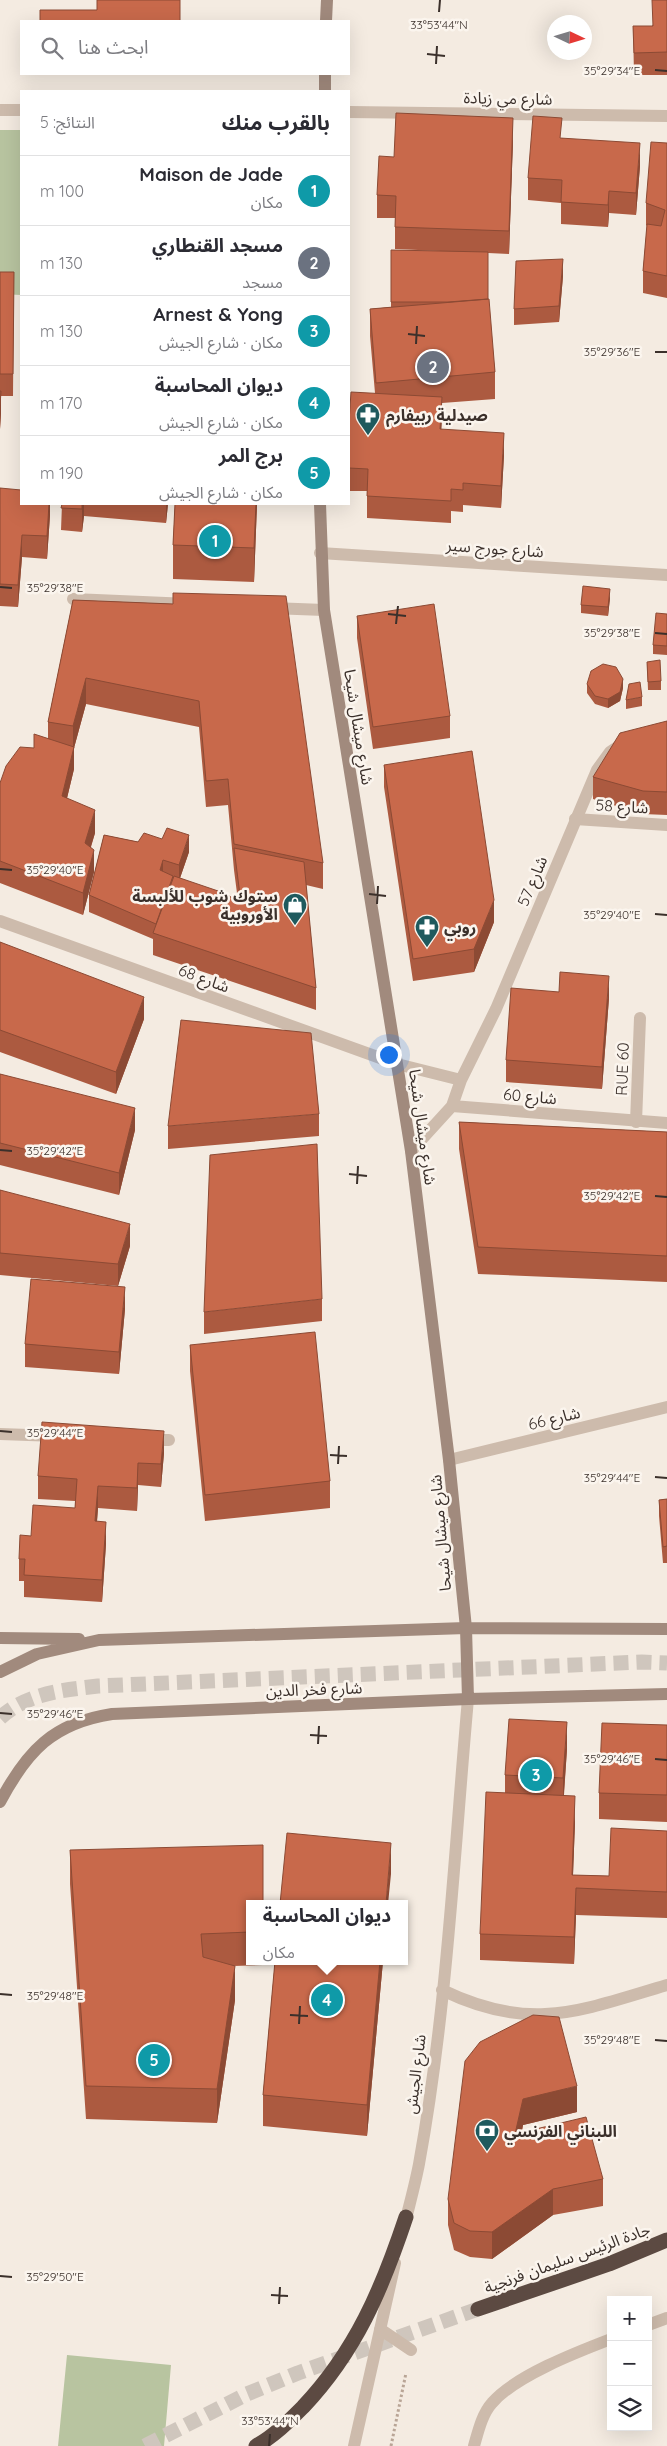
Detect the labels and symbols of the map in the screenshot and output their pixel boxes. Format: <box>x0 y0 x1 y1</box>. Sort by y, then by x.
north arrow <box>547 15 592 60</box>
text: 33°53'44"N <box>410 17 468 32</box>
text: 35°29'34"E <box>584 63 640 78</box>
street label: شارع مي زيادة <box>463 87 553 112</box>
text: 35°29'36"E <box>584 344 640 359</box>
pin: 2 <box>417 348 449 386</box>
pharmacy icon: صيدلية ربيفارم <box>355 402 381 436</box>
place label: صيدلية ربيفارم <box>386 405 488 427</box>
pin: 1 <box>199 522 231 560</box>
street label: شارع جورج سير <box>444 535 545 564</box>
text: 35°29'38"E <box>27 580 84 595</box>
text: 35°29'38"E <box>584 625 641 640</box>
street label: شارع ميشال شيحا <box>337 668 378 787</box>
street label: شارع 58 <box>595 795 649 820</box>
street label: شارع 57 <box>513 853 554 910</box>
text: 35°29'40"E <box>26 862 84 877</box>
place label: ستوك شوب للألبسة الأوروبية <box>132 886 278 924</box>
shop icon: ستوك شوب للألبسة الأوروبية <box>282 892 308 926</box>
text: 35°29'40"E <box>583 907 641 922</box>
pharmacy icon: روبي <box>414 914 440 948</box>
place label: روبي <box>444 917 476 941</box>
street label: شارع 68 <box>175 960 232 999</box>
your location <box>376 1042 402 1068</box>
street label: RUE 60 <box>611 1042 633 1096</box>
street label: شارع ميشال شيحا <box>402 1068 441 1187</box>
street label: شارع 60 <box>502 1084 558 1111</box>
text: 35°29'42"E <box>27 1143 84 1158</box>
text: 35°29'42"E <box>584 1188 641 1203</box>
street label: شارع 66 <box>526 1402 583 1437</box>
text: 35°29'44"E <box>27 1425 83 1440</box>
text: 35°29'44"E <box>584 1470 640 1485</box>
street label: شارع ميشال شيحا <box>425 1474 458 1592</box>
street label: شارع فخر الدين <box>265 1677 363 1704</box>
text: 35°29'46"E <box>27 1706 84 1721</box>
text: 35°29'46"E <box>584 1751 641 1766</box>
pin: 3 <box>520 1756 552 1794</box>
pin: 4 <box>311 1981 343 2019</box>
text: 35°29'48"E <box>27 1988 84 2003</box>
text: 35°29'48"E <box>584 2032 641 2047</box>
street label: شارع الجيش <box>400 2033 433 2115</box>
pin: 5 <box>138 2041 170 2079</box>
bank icon: اللبناني الفرنسي <box>474 2118 500 2152</box>
place label: اللبناني الفرنسي <box>504 2121 617 2145</box>
street label: جادة الرئيس سليمان فرنجية <box>481 2219 653 2297</box>
text: 35°29'50"E <box>26 2269 84 2284</box>
text: 33°53'44"N <box>241 2413 299 2428</box>

